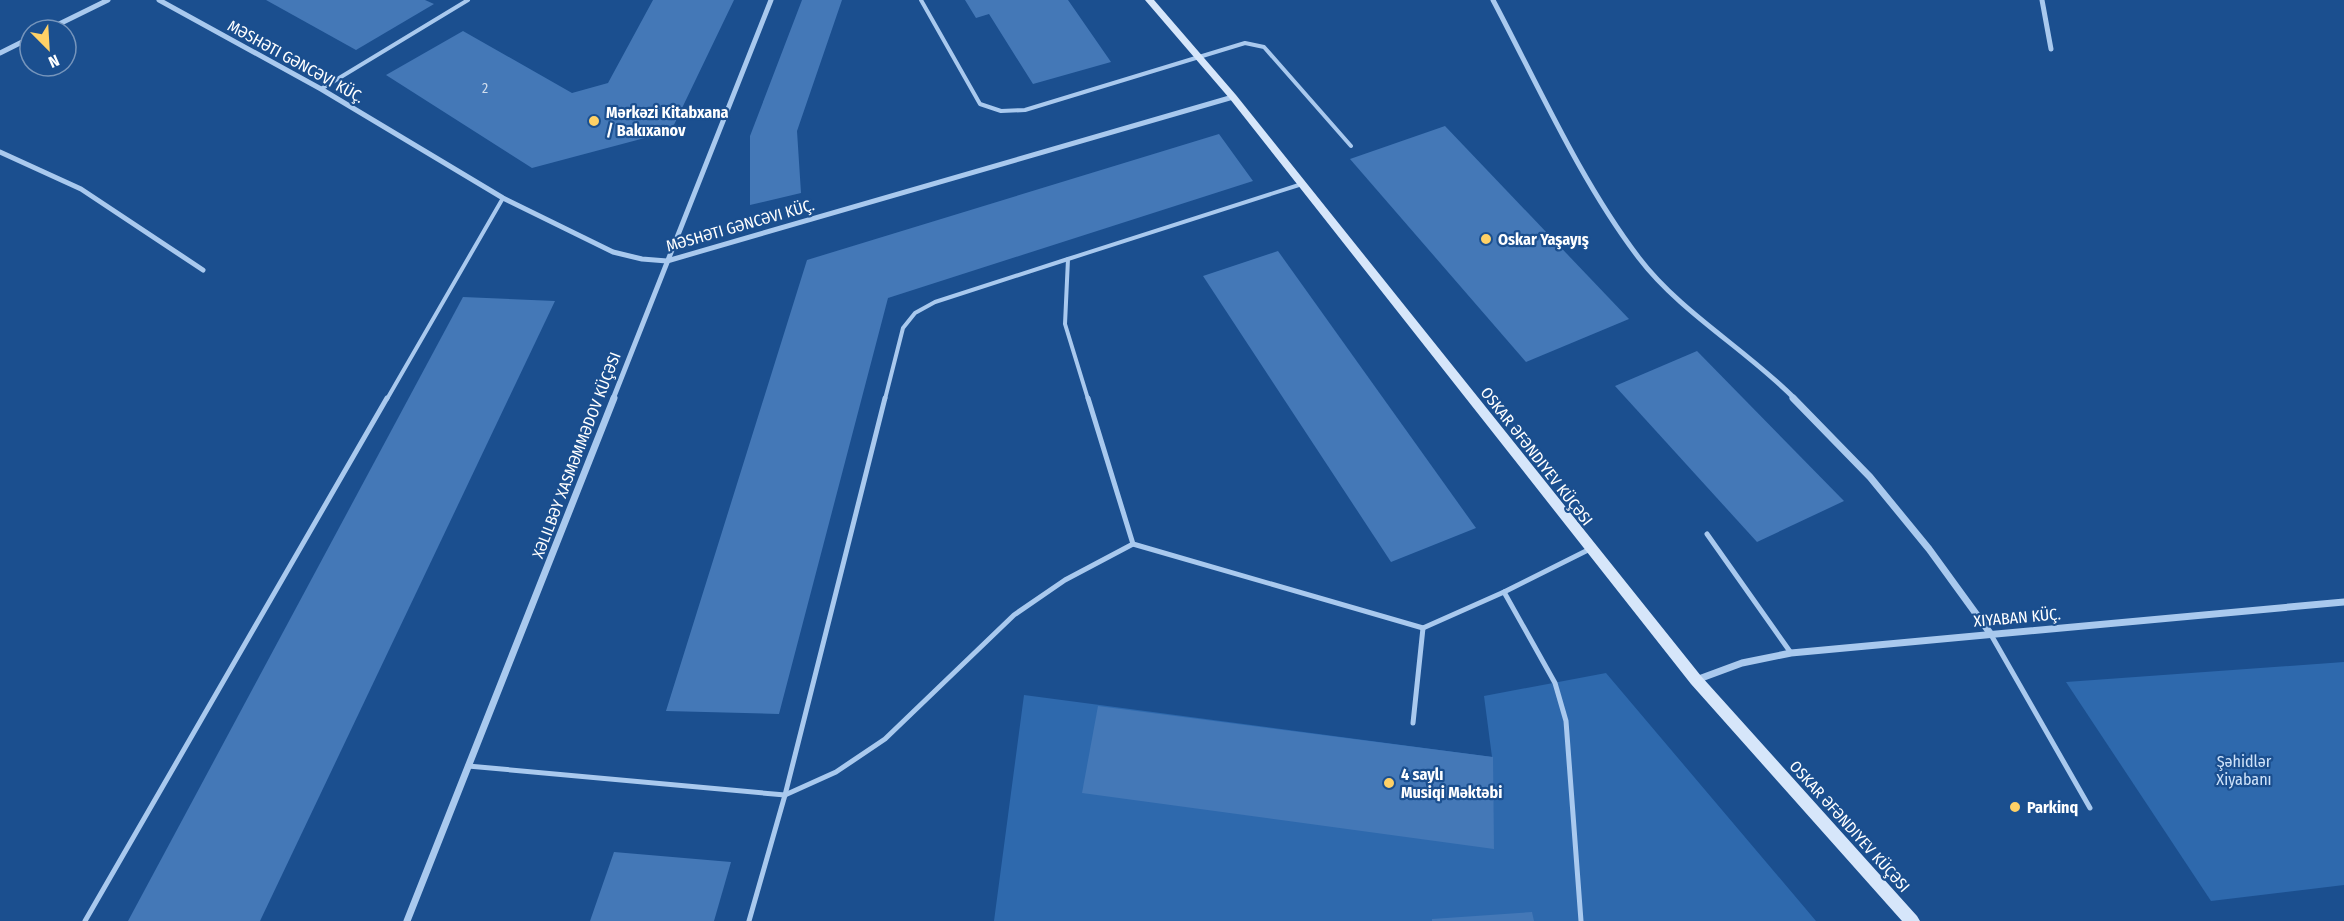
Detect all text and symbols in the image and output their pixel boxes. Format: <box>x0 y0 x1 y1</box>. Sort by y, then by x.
street label: MƏSHƏTI GƏNCƏVI KÜÇ. <box>224 16 367 108</box>
north arrow <box>18 18 78 78</box>
text: N <box>46 51 62 72</box>
house number: 2 <box>482 80 488 97</box>
place label: Mərkəzi Kitabxana / Bakıxanov <box>606 103 729 140</box>
marker: Mərkəzi Kitabxana / Bakıxanov <box>587 114 601 128</box>
street label: MƏSHƏTI GƏNCƏVI KÜÇ. <box>664 195 817 257</box>
place label: Oskar Yaşayış <box>1498 230 1589 250</box>
marker: Oskar Yaşayış <box>1479 232 1493 246</box>
street label: XƏLILBƏY XASMƏMMƏDOV KÜÇƏSI <box>528 349 626 561</box>
street label: OSKAR ƏFƏNDIYEV KÜÇƏSI <box>1476 383 1597 530</box>
street label: XIYABAN KÜÇ. <box>1973 604 2062 632</box>
park label: Şəhidlər Xiyabanı <box>2216 752 2272 789</box>
street label: OSKAR ƏFƏNDIYEV KÜÇƏSI <box>1785 757 1914 897</box>
place label: 4 saylı Musiqi Məktəbi <box>1401 765 1502 802</box>
marker: 4 saylı Musiqi Məktəbi <box>1382 776 1396 790</box>
place label: Parkinq <box>2027 798 2078 817</box>
marker: Parkinq <box>2008 800 2022 814</box>

